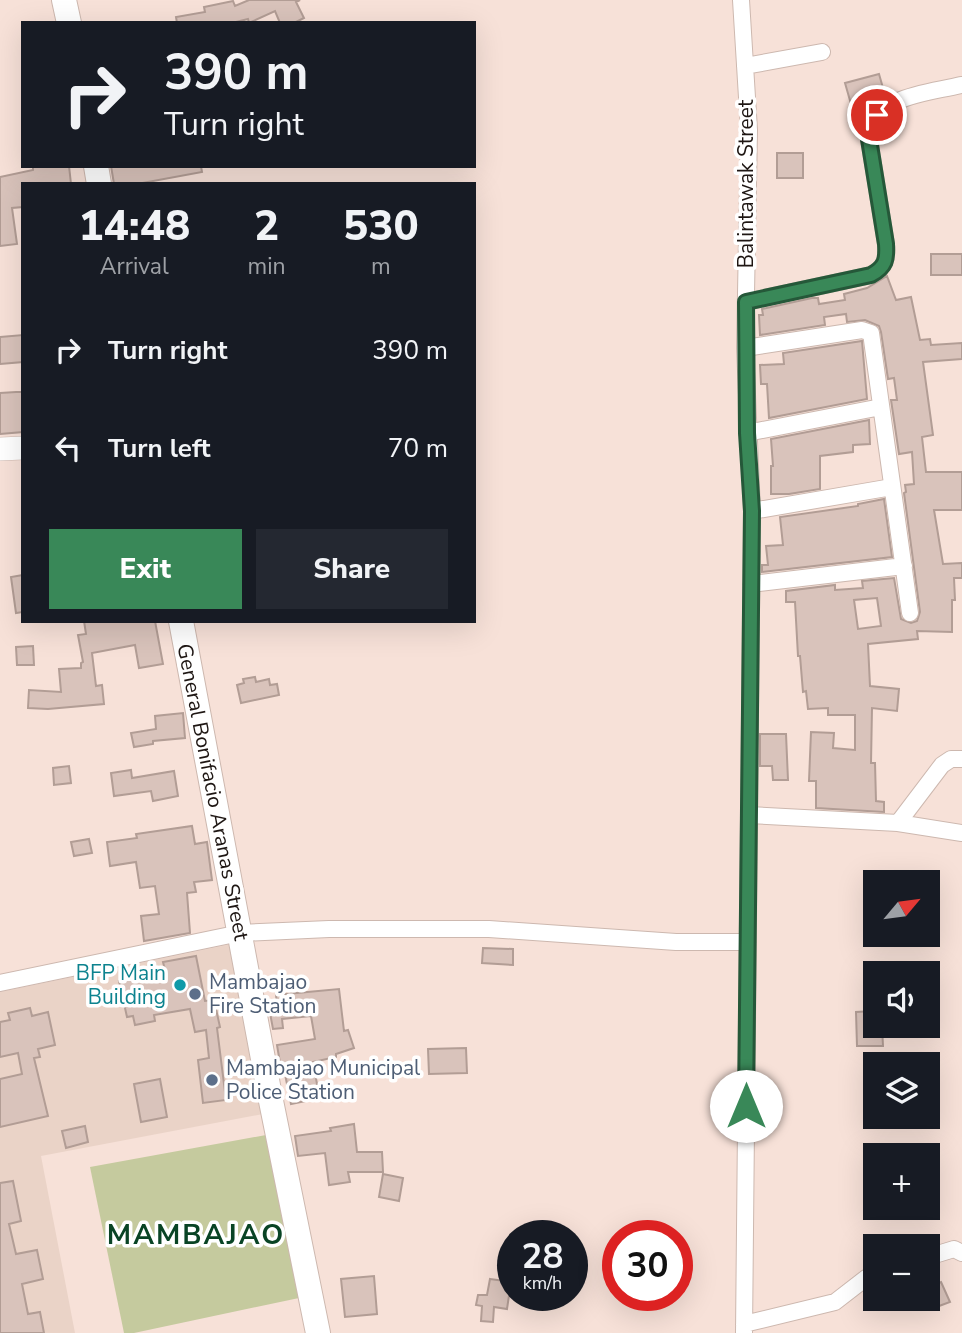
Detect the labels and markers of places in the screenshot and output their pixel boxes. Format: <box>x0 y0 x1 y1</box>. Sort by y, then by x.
pin <box>847 85 907 145</box>
place label: BFP Main Building <box>76 959 166 1011</box>
place label: Mambajao Fire Station <box>209 968 317 1020</box>
marker: BFP Main Building <box>172 977 188 993</box>
marker: Mambajao Fire Station <box>187 986 203 1002</box>
place label: Mambajao Municipal Police Station <box>226 1054 421 1106</box>
marker: Mambajao Municipal Police Station <box>204 1072 220 1088</box>

